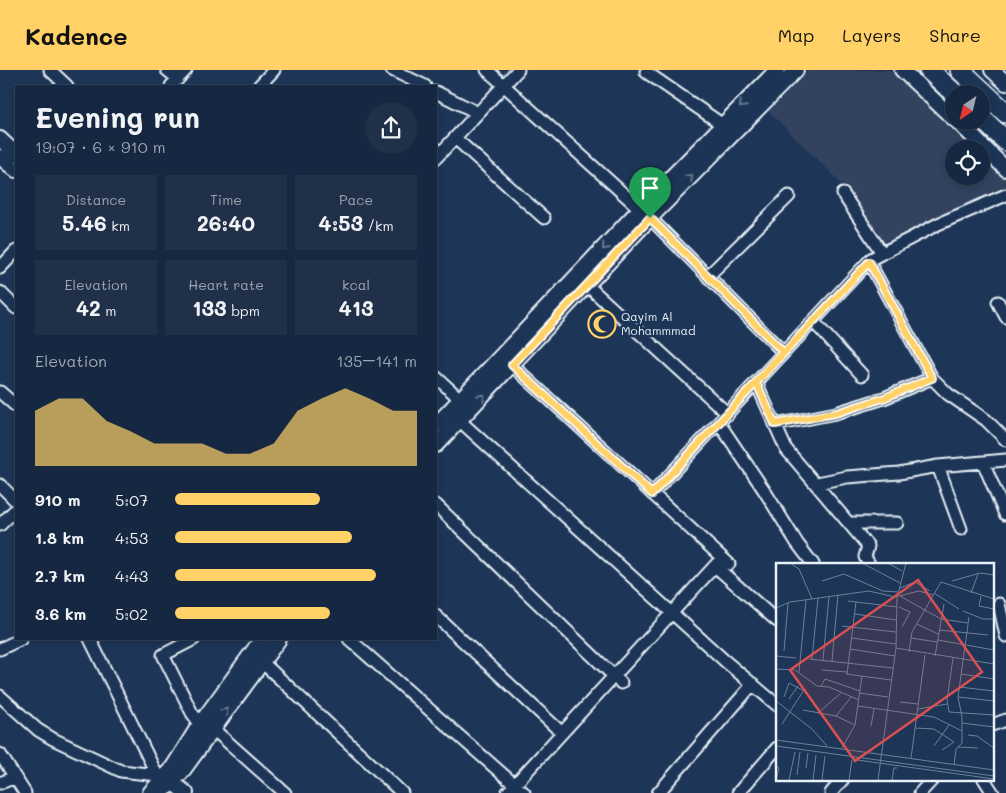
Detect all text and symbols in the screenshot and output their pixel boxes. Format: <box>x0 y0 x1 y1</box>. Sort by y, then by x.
text: Kadence <box>25 20 127 51</box>
text: Map <box>778 23 814 47</box>
text: Layers <box>842 23 901 47</box>
text: Share <box>929 23 981 47</box>
north arrow <box>945 85 990 130</box>
map controls <box>945 85 990 185</box>
text: Evening run <box>35 99 200 135</box>
one-way arrow <box>739 99 748 108</box>
button: share <box>365 102 417 154</box>
text: 19:07 · 6 × 910 m <box>35 136 165 157</box>
button: locate <box>945 140 990 185</box>
pin <box>629 167 671 218</box>
icon: arrive <box>636 174 664 202</box>
one-way arrow <box>684 174 693 183</box>
text: Distance <box>66 190 126 209</box>
text: Time <box>210 190 242 209</box>
text: Pace <box>339 190 373 209</box>
text: 5.46 <box>62 209 107 236</box>
text: 26:40 <box>197 209 255 236</box>
text: 4:53 <box>318 209 363 236</box>
text: km <box>107 216 130 235</box>
text: /km <box>363 216 394 235</box>
one-way arrow <box>602 242 611 251</box>
text: Elevation <box>65 275 127 294</box>
text: Heart rate <box>188 275 264 294</box>
text: kcal <box>342 275 370 294</box>
text: 42 <box>76 294 101 321</box>
text: 133 <box>192 294 227 321</box>
text: 413 <box>338 294 374 321</box>
text: m <box>101 301 116 320</box>
text: bpm <box>227 301 260 320</box>
place label: Qayim Al Mohammmad <box>621 308 696 338</box>
mosque icon: Qayim Al Mohammmad <box>587 309 617 339</box>
text: Elevation <box>35 350 107 371</box>
text: 135–141 m <box>336 350 417 371</box>
one-way arrow <box>476 394 485 403</box>
text: 910 m <box>35 489 80 510</box>
text: 5:07 <box>115 489 148 510</box>
text: 1.8 km <box>35 527 84 548</box>
text: 4:53 <box>115 527 148 548</box>
inset map <box>776 563 994 780</box>
text: 2.7 km <box>35 565 85 586</box>
text: 4:43 <box>115 565 148 586</box>
text: 3.6 km <box>35 603 86 624</box>
text: 5:02 <box>115 603 148 624</box>
one-way arrow <box>220 708 228 717</box>

